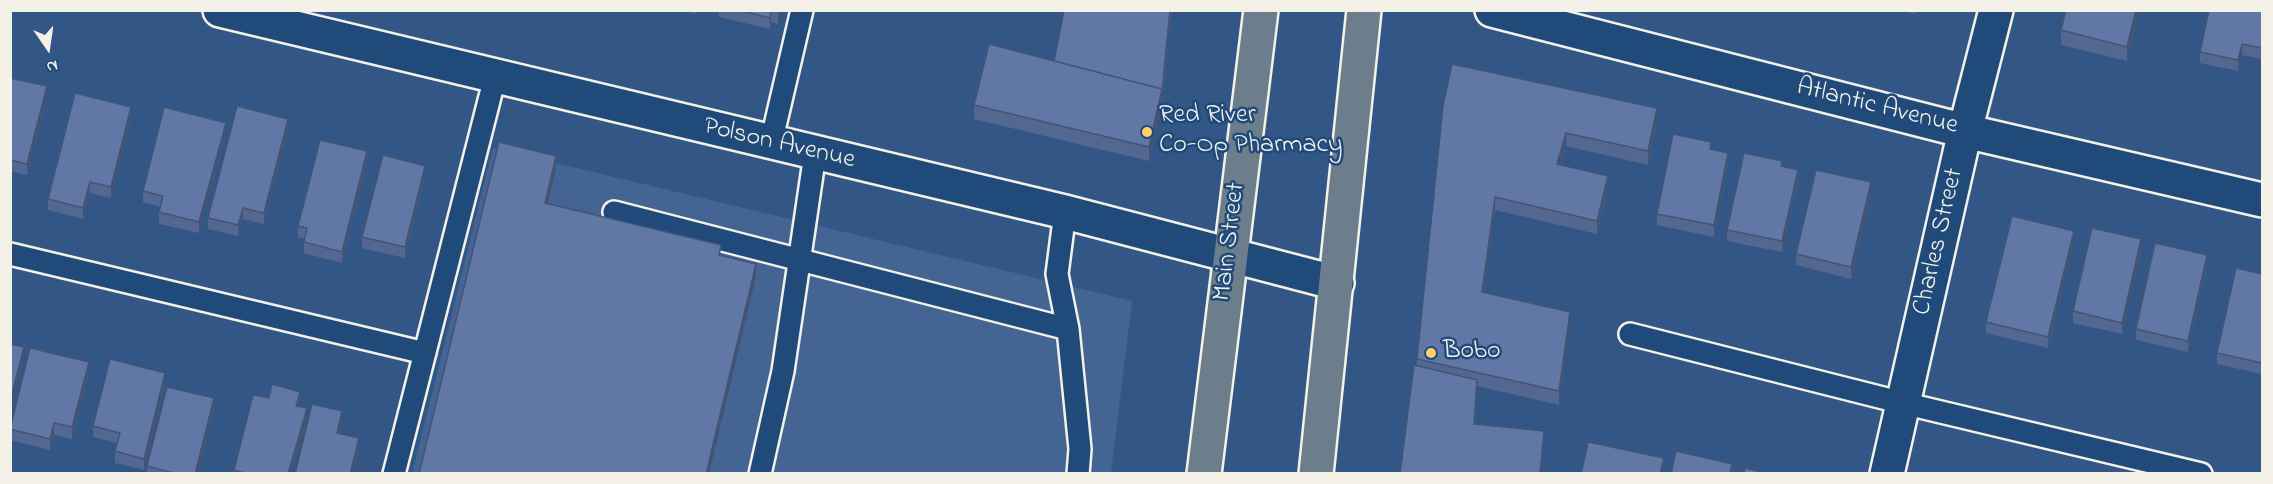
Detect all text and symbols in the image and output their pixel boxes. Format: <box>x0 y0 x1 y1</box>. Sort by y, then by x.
north arrow <box>18 18 78 78</box>
text: N <box>44 53 60 78</box>
street label: Atlantic Avenue <box>1793 73 1961 143</box>
place label: Red River Co-Op Pharmacy <box>1159 101 1342 162</box>
street label: Polson Avenue <box>700 112 858 178</box>
marker: Red River Co-Op Pharmacy <box>1140 125 1154 139</box>
street label: Charles Street <box>1908 165 1972 319</box>
street label: Main Street <box>1208 181 1254 303</box>
place label: Bobo <box>1443 337 1500 369</box>
marker: Bobo <box>1424 346 1438 360</box>

